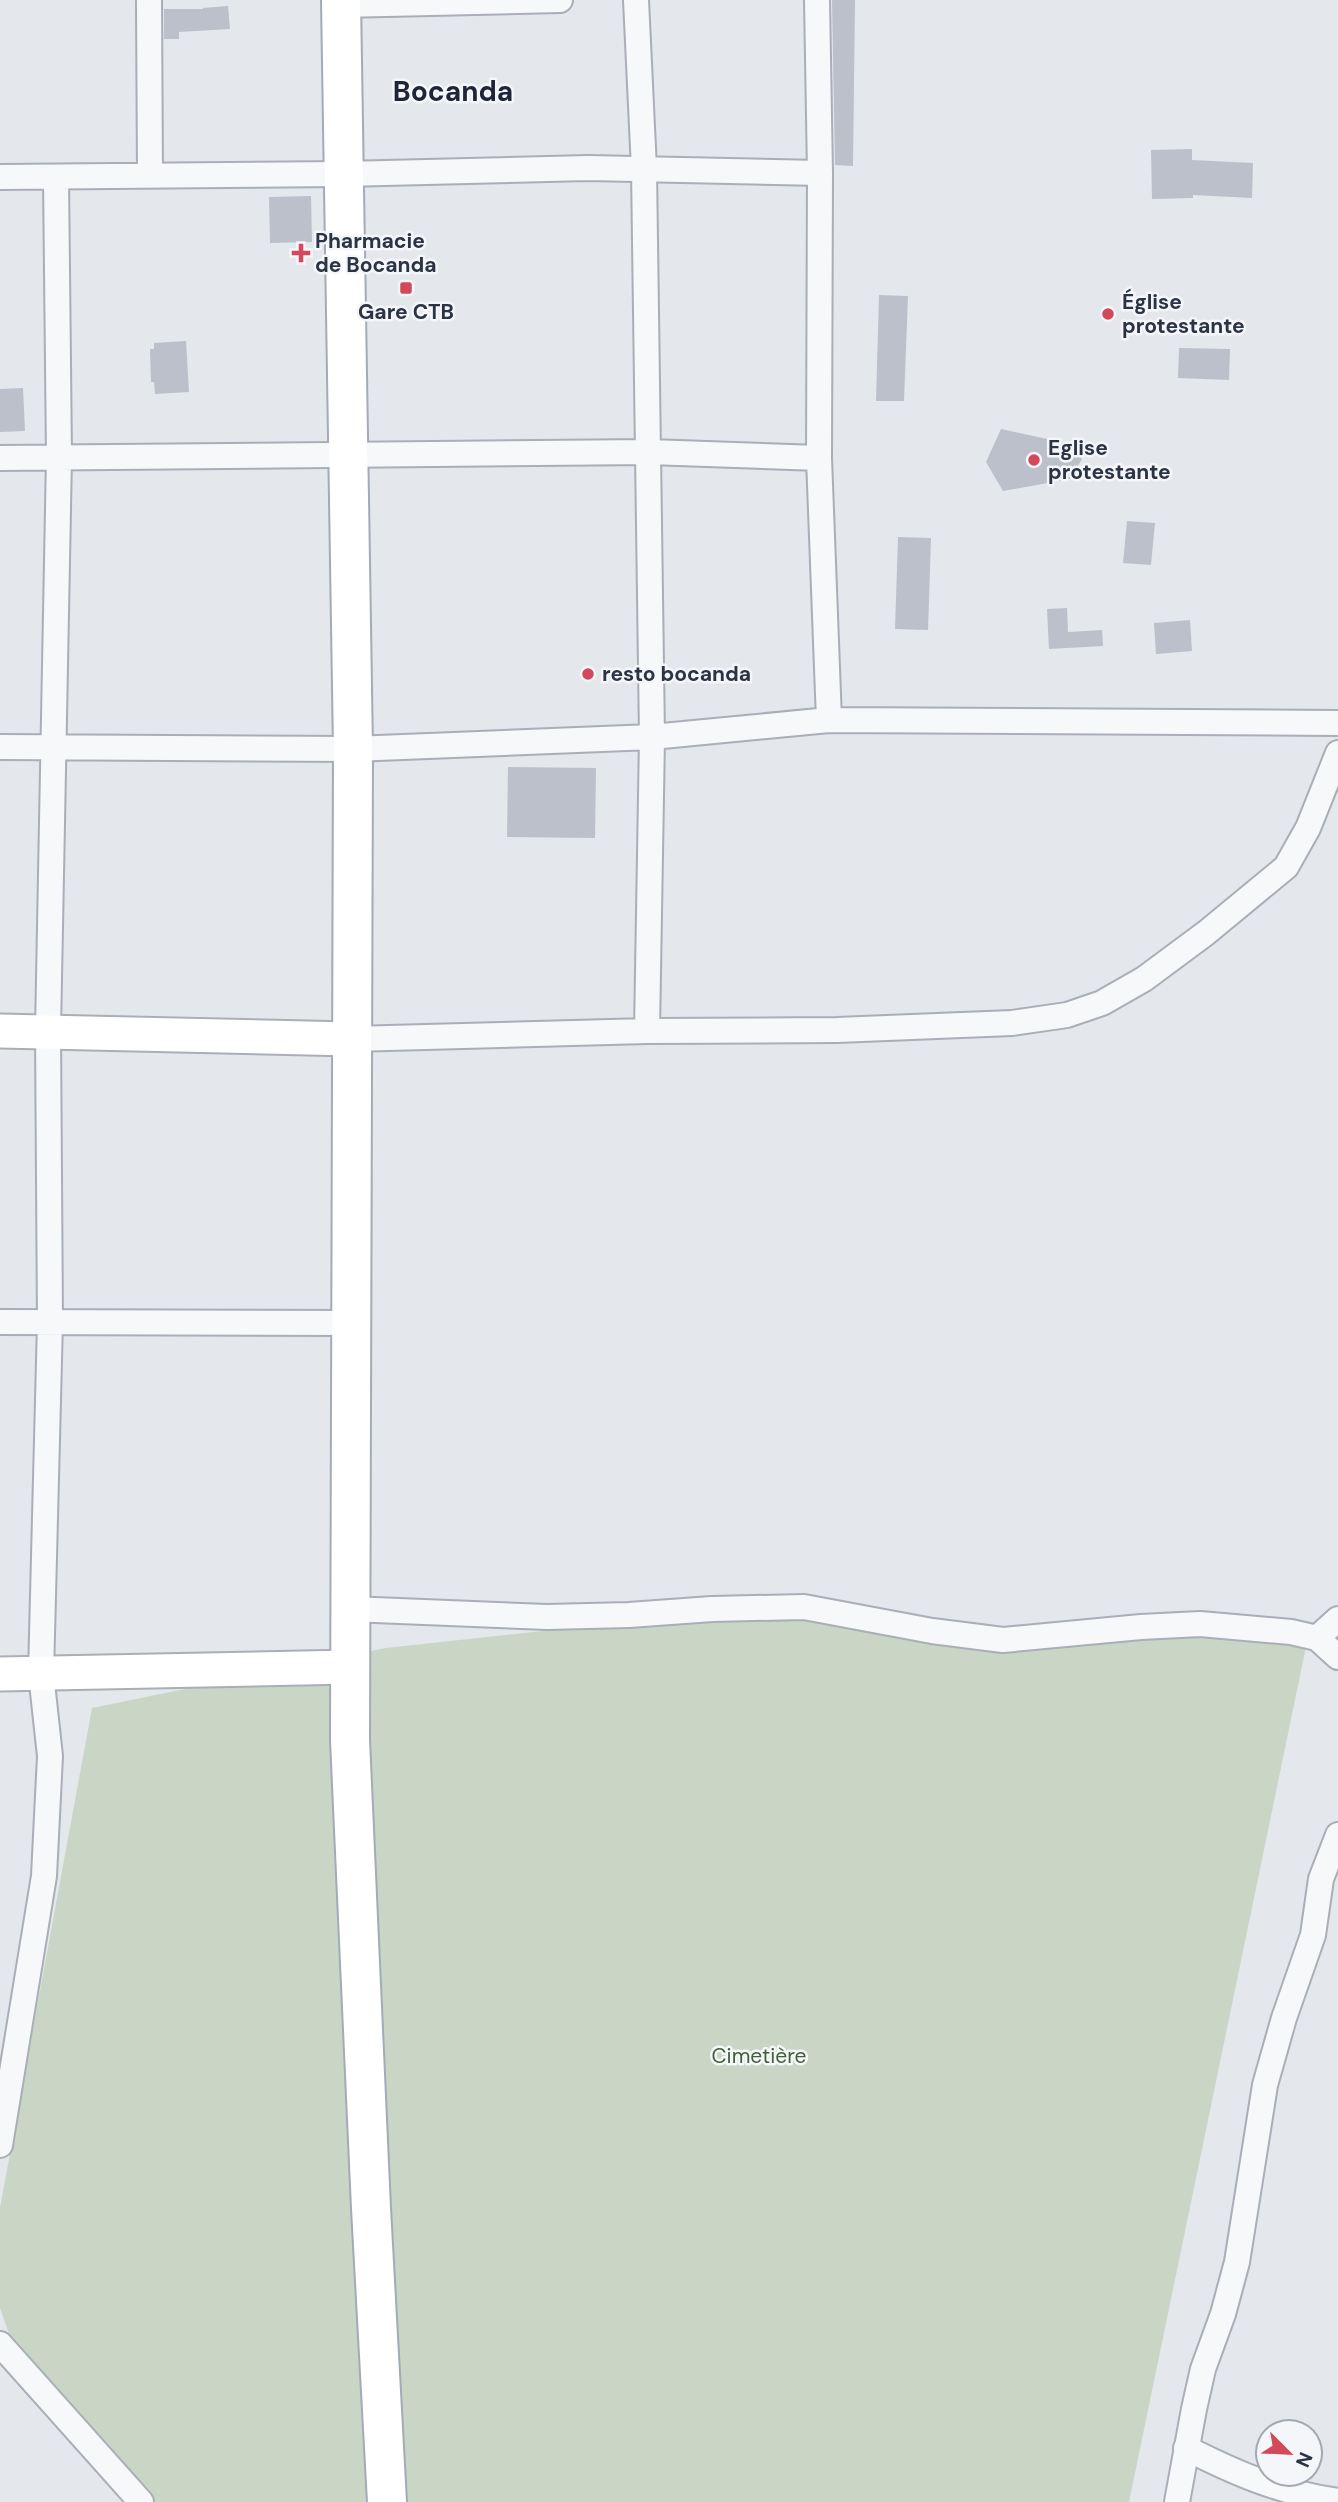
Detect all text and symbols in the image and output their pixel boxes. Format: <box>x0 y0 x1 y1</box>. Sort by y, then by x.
district label: Bocanda <box>393 73 513 110</box>
place label: Pharmacie de Bocanda <box>315 227 437 279</box>
marker: Pharmacie de Bocanda <box>293 245 309 261</box>
marker: Gare CTB <box>398 280 414 296</box>
place label: Église protestante <box>1122 288 1245 340</box>
place label: Gare CTB <box>358 298 454 326</box>
marker: Église protestante <box>1100 306 1116 322</box>
place label: Eglise protestante <box>1048 434 1171 486</box>
marker: Eglise protestante <box>1026 452 1042 468</box>
place label: resto bocanda <box>602 660 751 688</box>
marker: resto bocanda <box>580 666 596 682</box>
park label: Cimetière <box>712 2042 807 2070</box>
north arrow <box>1254 2418 1324 2488</box>
text: N <box>1290 2448 1318 2471</box>

